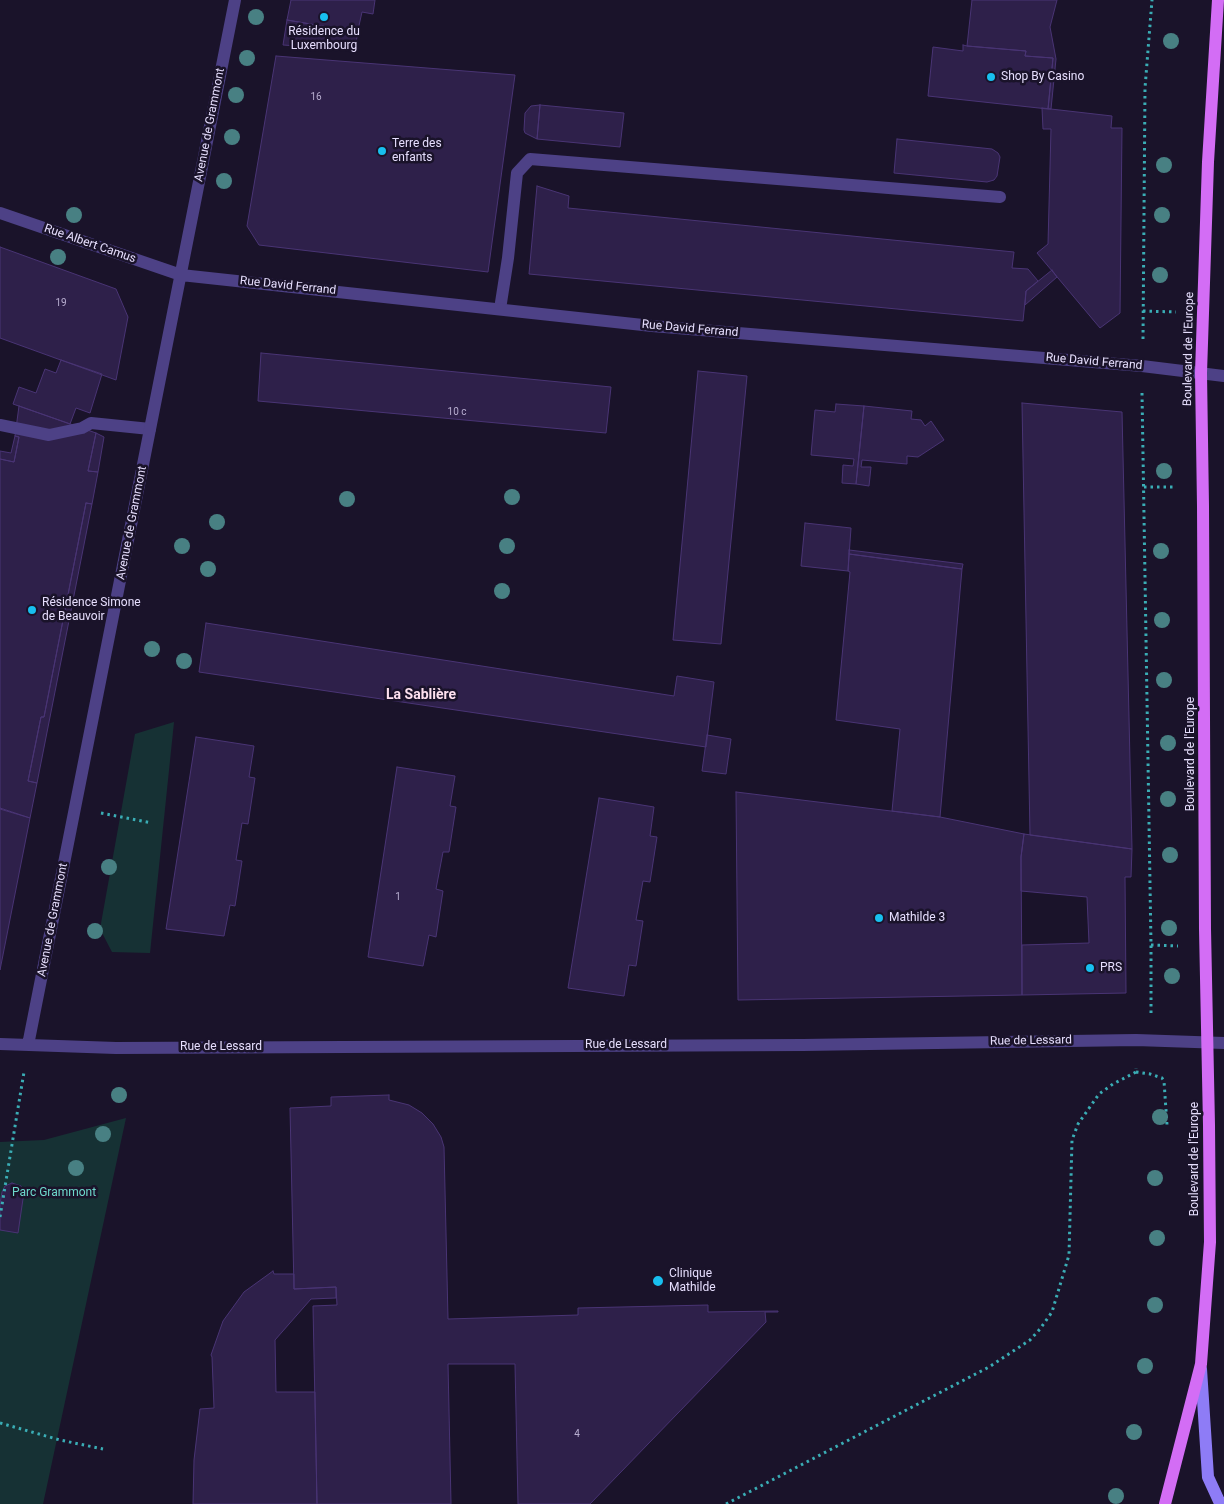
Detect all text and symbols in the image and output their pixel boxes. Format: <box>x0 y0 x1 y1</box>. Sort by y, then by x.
marker: Résidence du Luxembourg <box>318 11 330 23</box>
place label: Résidence du Luxembourg <box>288 25 360 53</box>
street label: Avenue de Grammont <box>192 67 228 183</box>
place label: Shop By Casino <box>1001 70 1084 84</box>
marker: Shop By Casino <box>985 71 997 83</box>
house number: 16 <box>310 91 322 103</box>
place label: Terre des enfants <box>392 137 442 165</box>
marker: Terre des enfants <box>376 145 388 157</box>
street label: Rue Albert Camus <box>42 222 138 266</box>
street label: Rue David Ferrand <box>239 274 337 298</box>
street label: Boulevard de l'Europe <box>1181 292 1197 406</box>
house number: 19 <box>55 297 67 309</box>
street label: Rue David Ferrand <box>641 318 739 340</box>
street label: Rue David Ferrand <box>1045 351 1143 373</box>
house number: 10 c <box>448 406 466 418</box>
street label: Avenue de Grammont <box>114 465 150 581</box>
place label: Résidence Simone de Beauvoir <box>42 596 141 624</box>
marker: Résidence Simone de Beauvoir <box>26 604 38 616</box>
district label: La Sablière <box>386 687 456 703</box>
street label: Boulevard de l'Europe <box>1184 697 1198 811</box>
street label: Avenue de Grammont <box>35 862 71 978</box>
house number: 1 <box>395 891 401 903</box>
place label: Mathilde 3 <box>889 911 945 925</box>
marker: Mathilde 3 <box>873 912 885 924</box>
place label: PRS <box>1100 961 1122 975</box>
marker: PRS <box>1084 962 1096 974</box>
street label: Rue de Lessard <box>990 1033 1072 1049</box>
street label: Rue de Lessard <box>585 1038 667 1052</box>
street label: Rue de Lessard <box>180 1040 262 1054</box>
street label: Boulevard de l'Europe <box>1188 1102 1202 1216</box>
park label: Parc Grammont <box>12 1186 96 1200</box>
place label: Clinique Mathilde <box>669 1267 716 1295</box>
marker: Clinique Mathilde <box>651 1274 665 1288</box>
house number: 4 <box>574 1428 580 1440</box>

